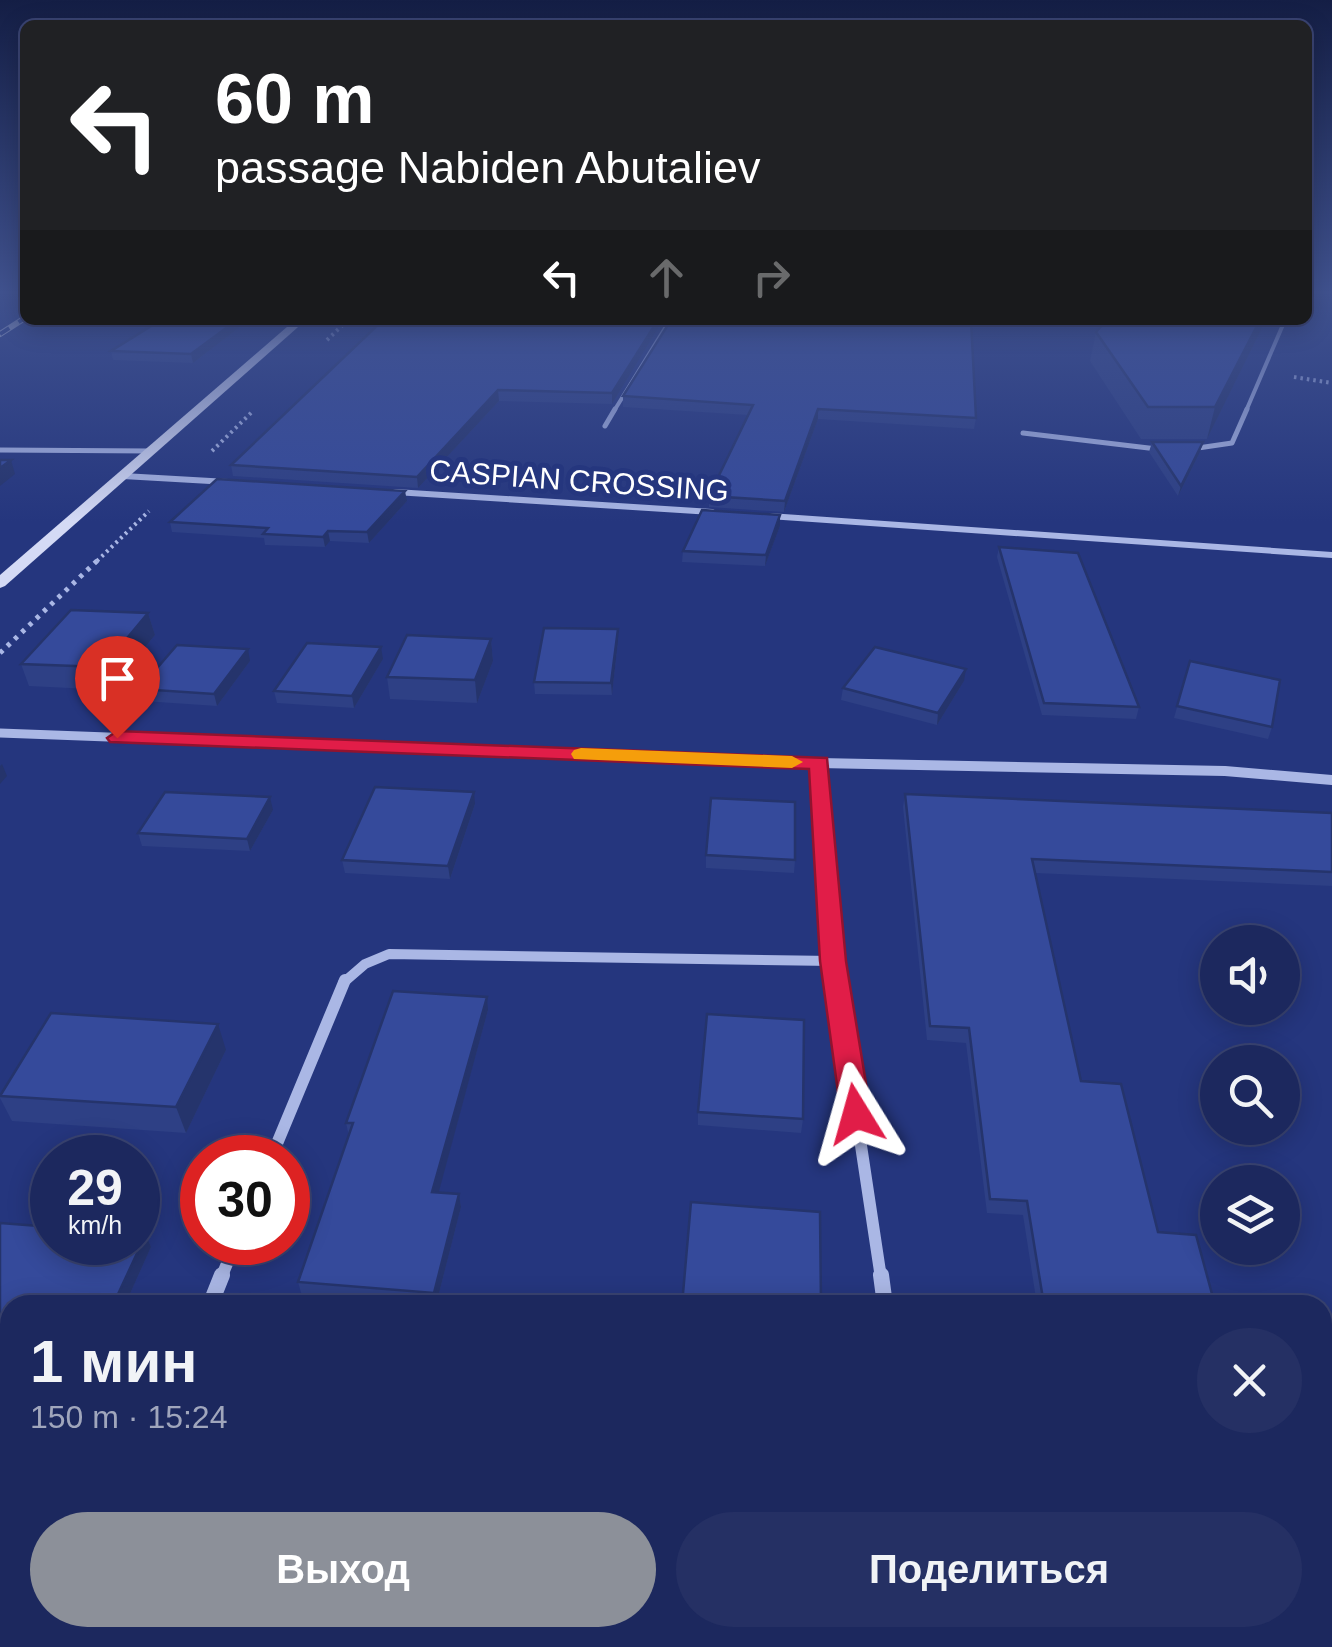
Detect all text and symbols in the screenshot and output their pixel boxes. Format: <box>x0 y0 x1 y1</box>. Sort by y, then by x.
icon: left <box>50 60 180 190</box>
text: 60 m <box>215 60 375 138</box>
text: passage Nabiden Abutaliev <box>215 142 760 193</box>
icon: left <box>534 250 589 305</box>
icon: ahead <box>639 250 694 305</box>
icon: right <box>744 250 799 305</box>
street label: CASPIAN CROSSING <box>428 454 730 507</box>
pin <box>75 636 160 739</box>
icon: arrive <box>90 651 145 706</box>
map controls <box>1200 925 1300 1265</box>
button: sound <box>1200 925 1300 1025</box>
button: search <box>1200 1045 1300 1145</box>
position arrow <box>804 1062 908 1166</box>
speed limit sign: 30 <box>180 1135 310 1265</box>
text: 29 <box>67 1160 123 1216</box>
button: layers <box>1200 1165 1300 1265</box>
text: km/h <box>68 1211 122 1239</box>
text: 1 мин <box>30 1328 198 1395</box>
button: close <box>1197 1328 1302 1433</box>
text: 150 m · 15:24 <box>30 1399 227 1435</box>
button: Выход <box>30 1512 656 1627</box>
button: Поделиться <box>676 1512 1302 1627</box>

